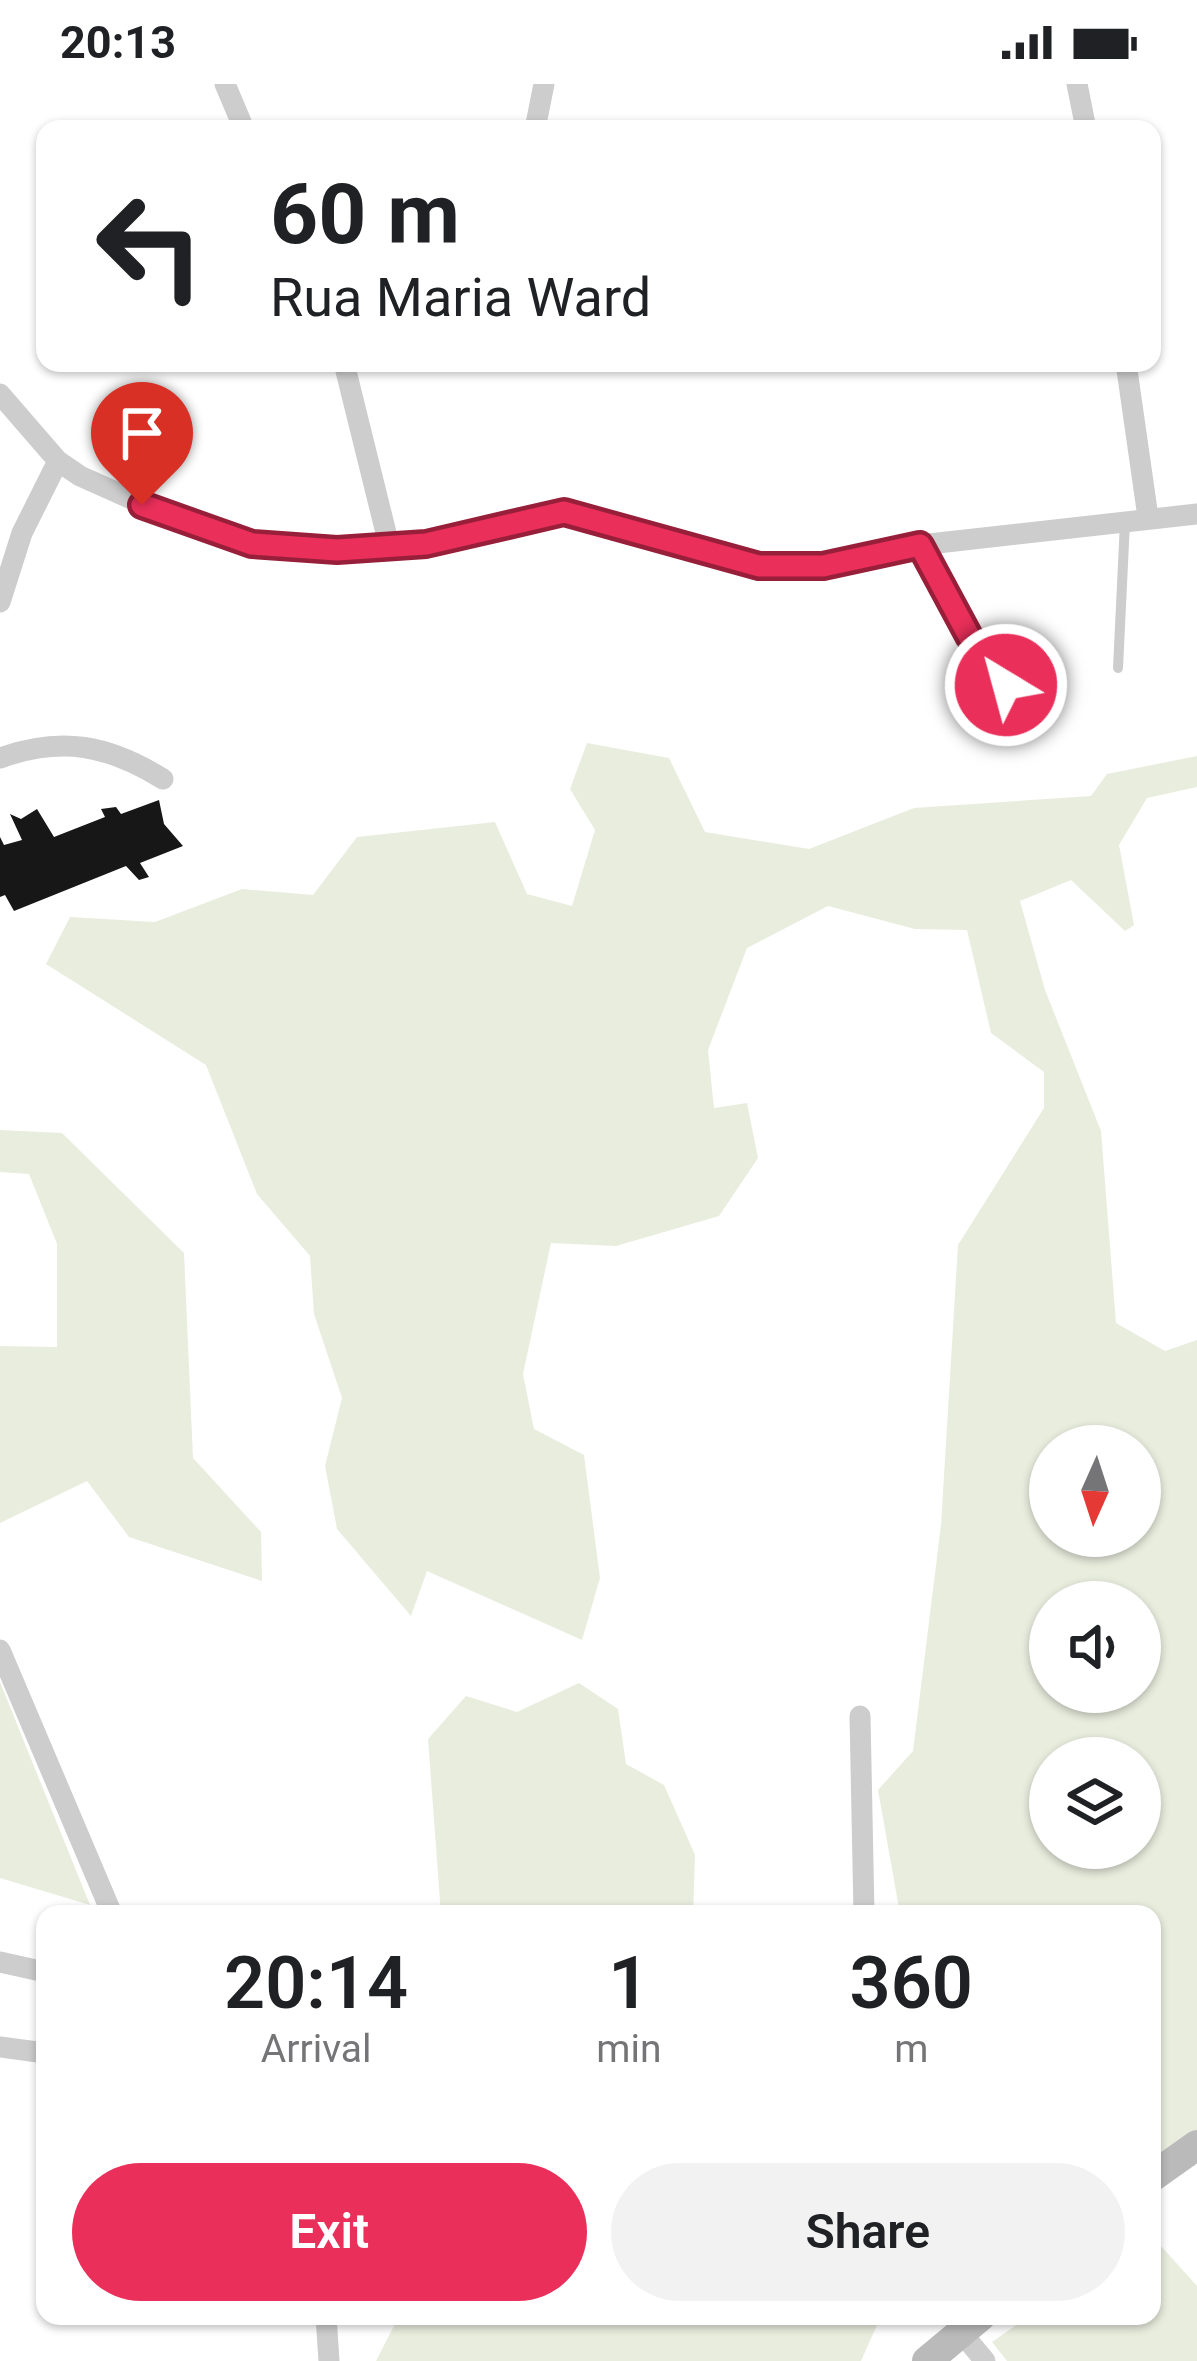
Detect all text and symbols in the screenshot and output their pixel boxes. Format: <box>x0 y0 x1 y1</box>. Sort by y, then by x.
text: 20:13 <box>60 16 176 69</box>
text: 60 m <box>270 165 460 264</box>
icon: left <box>72 168 228 324</box>
text: Rua Maria Ward <box>270 266 651 329</box>
pin <box>91 382 193 505</box>
icon: arrive <box>109 400 175 466</box>
position arrow <box>943 622 1069 748</box>
north arrow <box>1029 1425 1161 1557</box>
map controls <box>1029 1425 1161 1869</box>
button: sound <box>1029 1581 1161 1713</box>
button: layers <box>1029 1737 1161 1869</box>
text: 20:14 <box>224 1941 408 2026</box>
text: 1 <box>608 1941 649 2026</box>
text: 360 <box>850 1941 973 2026</box>
text: Arrival <box>261 2026 371 2072</box>
text: min <box>596 2026 661 2072</box>
text: m <box>894 2026 928 2072</box>
button: Exit <box>72 2163 587 2301</box>
button: Share <box>611 2163 1125 2301</box>

